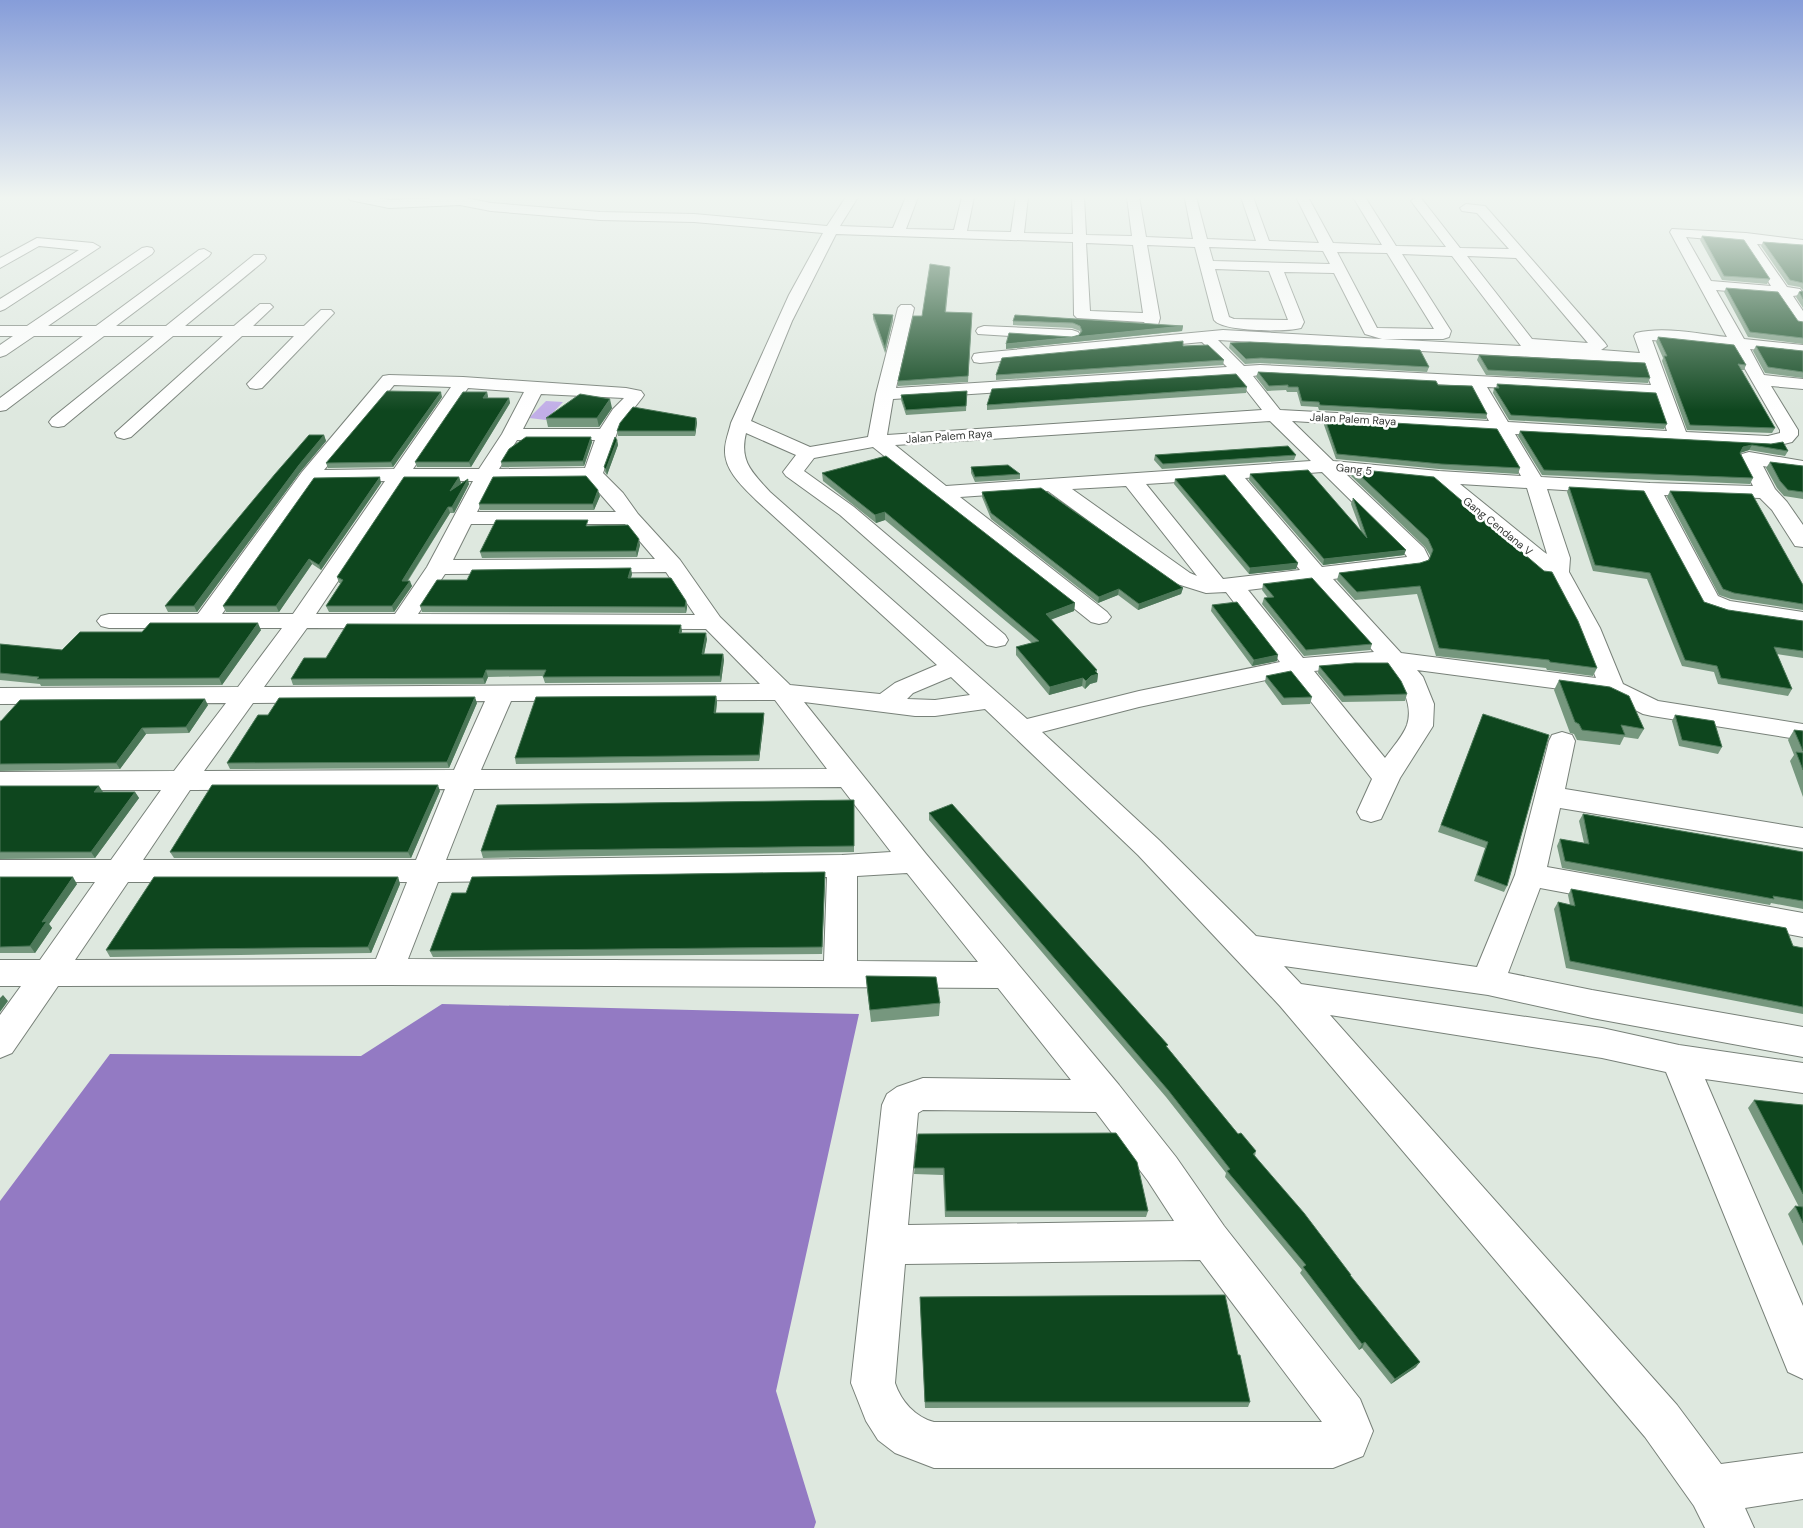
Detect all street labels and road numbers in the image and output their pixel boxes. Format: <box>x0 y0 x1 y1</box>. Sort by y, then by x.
street label: Jalan Palem Raya <box>1309 410 1397 428</box>
street label: Jalan Palem Raya <box>905 426 993 446</box>
street label: Gang 5 <box>1335 460 1373 478</box>
street label: Gang Cendana V <box>1460 494 1536 559</box>

